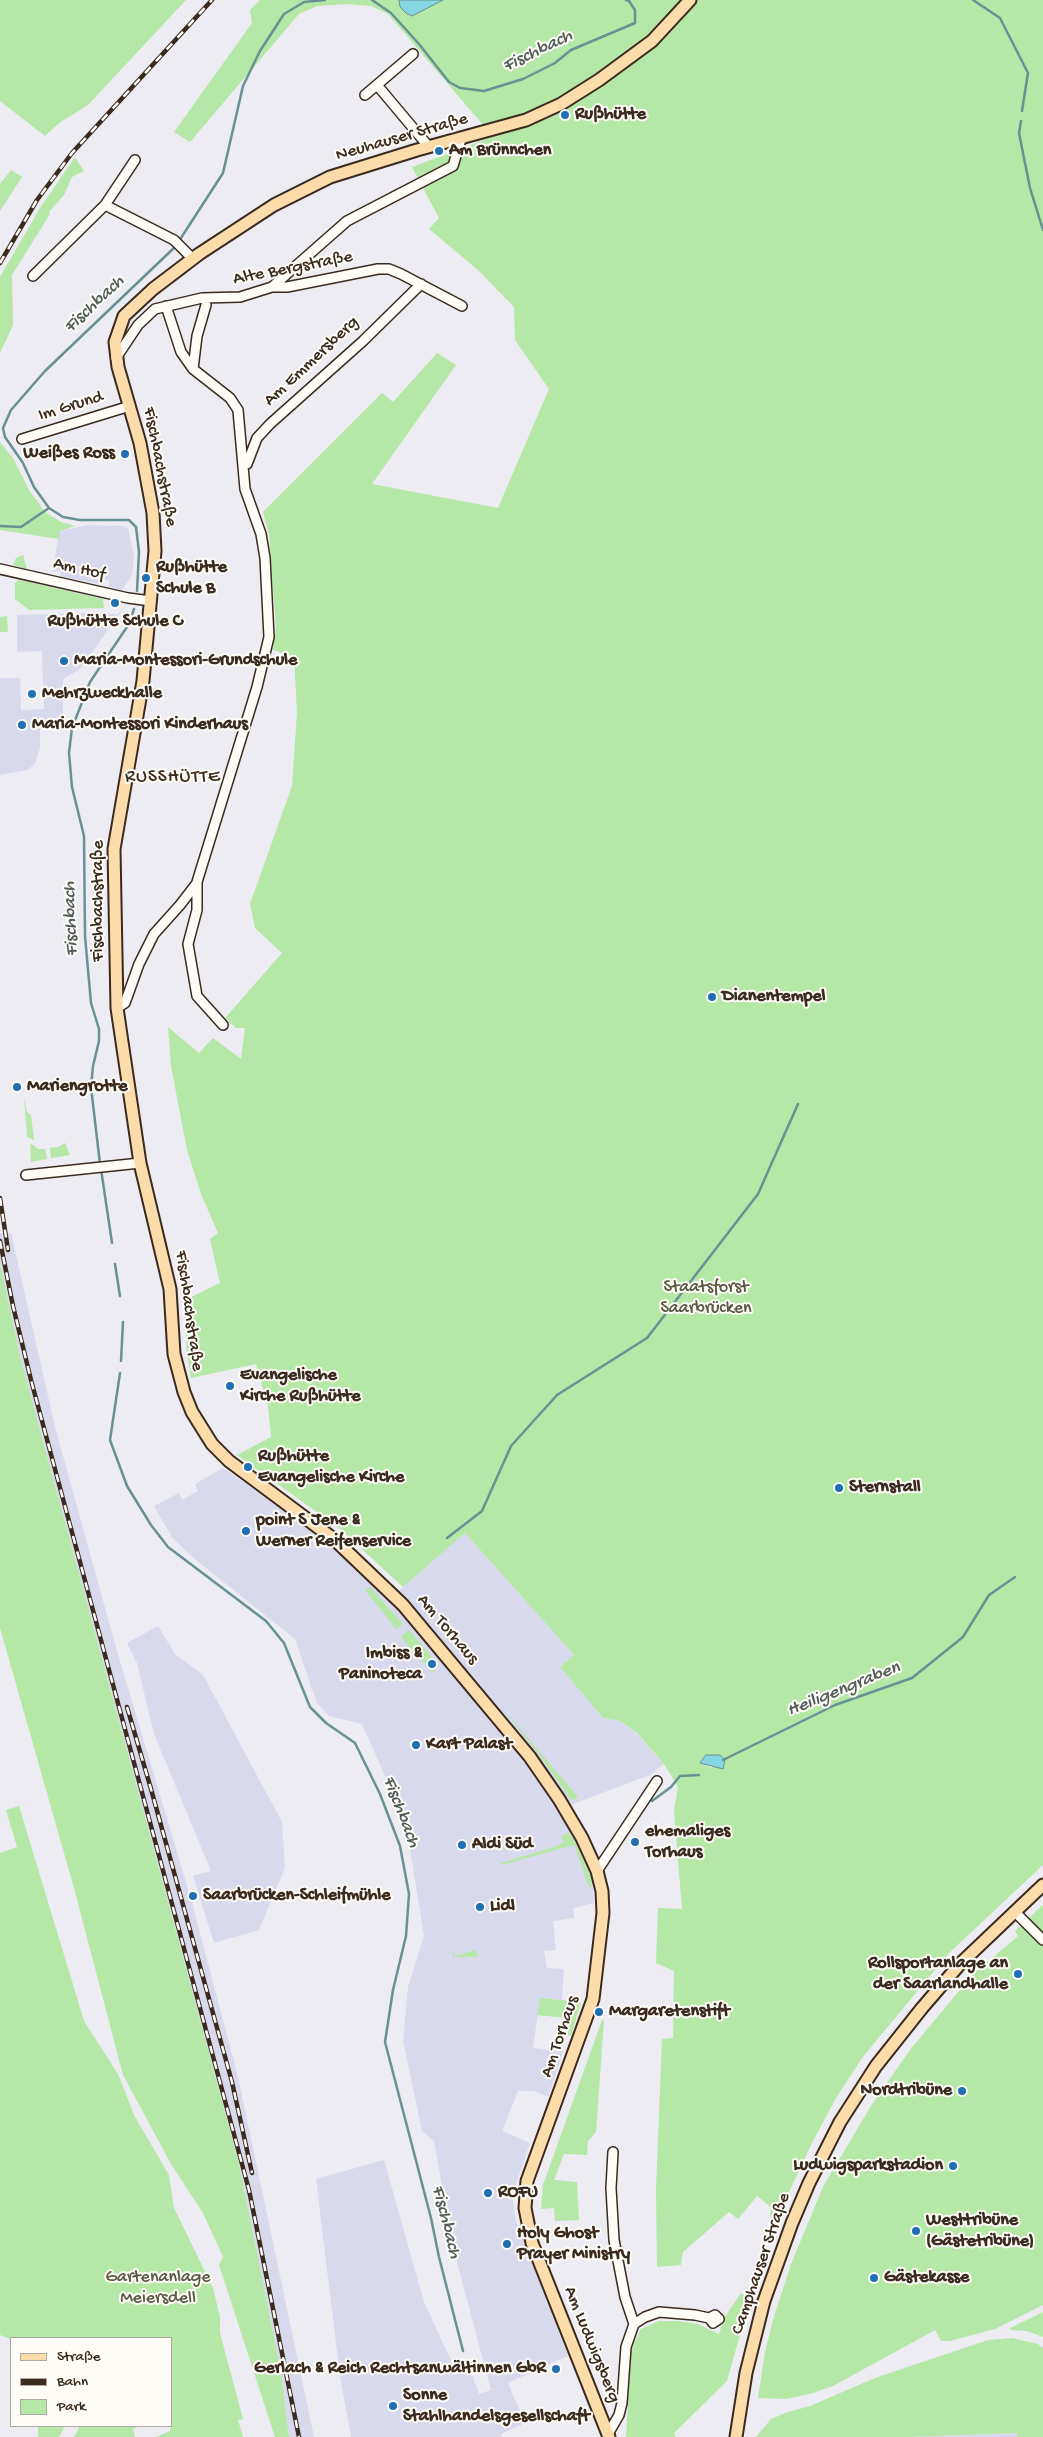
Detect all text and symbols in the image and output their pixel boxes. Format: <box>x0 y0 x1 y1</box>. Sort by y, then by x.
water label: Fischbach <box>499 25 577 79</box>
place label: Rußhütte <box>575 104 646 126</box>
street label: Neuhauser Straße <box>333 109 471 167</box>
marker: Rußhütte <box>559 109 571 121</box>
place label: Am Brünnchen <box>449 140 551 162</box>
marker: Am Brünnchen <box>433 145 445 157</box>
street label: Alte Bergstraße <box>231 247 355 291</box>
water label: Fischbach <box>60 271 130 339</box>
street label: Am Emmersberg <box>260 312 364 412</box>
street label: Im Grund <box>36 387 106 427</box>
street label: Fischbachstraße <box>137 405 181 529</box>
place label: Weißes Ross <box>23 443 115 465</box>
marker: Weißes Ross <box>119 448 131 460</box>
street label: Am Hof <box>51 554 107 586</box>
place label: Rußhütte Schule B <box>156 557 227 600</box>
marker: Rußhütte Schule B <box>140 572 152 584</box>
marker: Rußhütte Schule C <box>109 597 121 609</box>
place label: Rußhütte Schule C <box>47 611 183 633</box>
place label: Maria-Montessori-Grundschule <box>74 650 297 672</box>
marker: Maria-Montessori-Grundschule <box>58 655 70 667</box>
place label: Mehrzweckhalle <box>42 683 162 705</box>
marker: Mehrzweckhalle <box>26 688 38 700</box>
place label: Maria-Montessori Kinderhaus <box>32 714 248 736</box>
marker: Maria-Montessori Kinderhaus <box>16 719 28 731</box>
district label: RUSSHÜTTE <box>124 767 222 789</box>
street label: Fischbachstraße <box>88 840 110 962</box>
water label: Fischbach <box>59 881 85 957</box>
place label: Dianentempel <box>722 986 826 1008</box>
marker: Dianentempel <box>706 991 718 1003</box>
place label: Mariengrotte <box>27 1076 128 1098</box>
marker: Mariengrotte <box>11 1081 23 1093</box>
street label: Fischbachstraße <box>169 1249 207 1373</box>
park label: Staatsforst Saarbrücken <box>660 1277 752 1320</box>
place label: Evangelische Kirche Rußhütte <box>240 1365 360 1408</box>
marker: Evangelische Kirche Rußhütte <box>224 1380 236 1392</box>
place label: Rußhütte Evangelische Kirche <box>258 1446 404 1488</box>
marker: Rußhütte Evangelische Kirche <box>242 1461 254 1473</box>
place label: Sternstall <box>849 1477 921 1499</box>
marker: Sternstall <box>833 1482 845 1494</box>
place label: point S Jene & Werner Reifenservice <box>256 1510 411 1552</box>
marker: point S Jene & Werner Reifenservice <box>240 1525 252 1537</box>
street label: Am Torhaus <box>411 1590 483 1670</box>
place label: Imbiss & Paninoteca <box>339 1643 422 1686</box>
water label: Heiligengraben <box>784 1657 904 1723</box>
marker: Imbiss & Paninoteca <box>426 1658 438 1670</box>
place label: Kart Palast <box>426 1734 512 1756</box>
marker: Kart Palast <box>410 1739 422 1751</box>
water label: Fischbach <box>376 1773 424 1851</box>
place label: ehemaliges Torhaus <box>645 1821 730 1864</box>
place label: Aldi Süd <box>472 1834 533 1856</box>
marker: ehemaliges Torhaus <box>629 1836 641 1848</box>
marker: Aldi Süd <box>456 1839 468 1851</box>
place label: Saarbrücken-Schleifmühle <box>203 1885 391 1907</box>
marker: Saarbrücken-Schleifmühle <box>187 1890 199 1902</box>
place label: Lidl <box>490 1896 515 1918</box>
marker: Lidl <box>474 1901 486 1913</box>
place label: Rollsportanlage an der Saarlandhalle <box>868 1953 1008 1996</box>
marker: Rollsportanlage an der Saarlandhalle <box>1012 1968 1024 1980</box>
street label: Am Torhaus <box>537 1993 585 2081</box>
place label: Margaretenstift <box>609 2001 730 2023</box>
marker: Margaretenstift <box>593 2006 605 2018</box>
place label: Nordtribüne <box>861 2080 952 2102</box>
marker: Nordtribüne <box>956 2085 968 2097</box>
place label: Ludwigsparkstadion <box>793 2155 943 2177</box>
marker: Ludwigsparkstadion <box>947 2160 959 2172</box>
place label: ROFU <box>498 2182 538 2204</box>
water label: Fischbach <box>425 2183 465 2261</box>
marker: ROFU <box>482 2187 494 2199</box>
street label: Camphauser Straße <box>728 2190 796 2338</box>
place label: Westtribüne (Gästetribüne) <box>926 2210 1034 2252</box>
place label: Holy Ghost Prayer Ministry <box>517 2223 630 2266</box>
marker: Westtribüne (Gästetribüne) <box>910 2225 922 2237</box>
marker: Holy Ghost Prayer Ministry <box>501 2238 513 2250</box>
park label: Gartenanlage Meiersdell <box>106 2267 210 2310</box>
place label: Gästekasse <box>884 2267 969 2289</box>
marker: Gästekasse <box>868 2272 880 2284</box>
street label: Am Ludwigsberg <box>558 2284 624 2406</box>
legend <box>10 2337 172 2427</box>
text: Straße <box>57 2348 101 2366</box>
place label: Gerlach & Reich Rechtsanwältinnen GbR <box>254 2358 546 2380</box>
marker: Gerlach & Reich Rechtsanwältinnen GbR <box>550 2363 562 2375</box>
text: Bahn <box>57 2373 88 2391</box>
place label: Sonne Stahlhandelsgesellschaft <box>403 2385 590 2428</box>
text: Park <box>57 2398 86 2416</box>
marker: Sonne Stahlhandelsgesellschaft <box>387 2400 399 2412</box>

